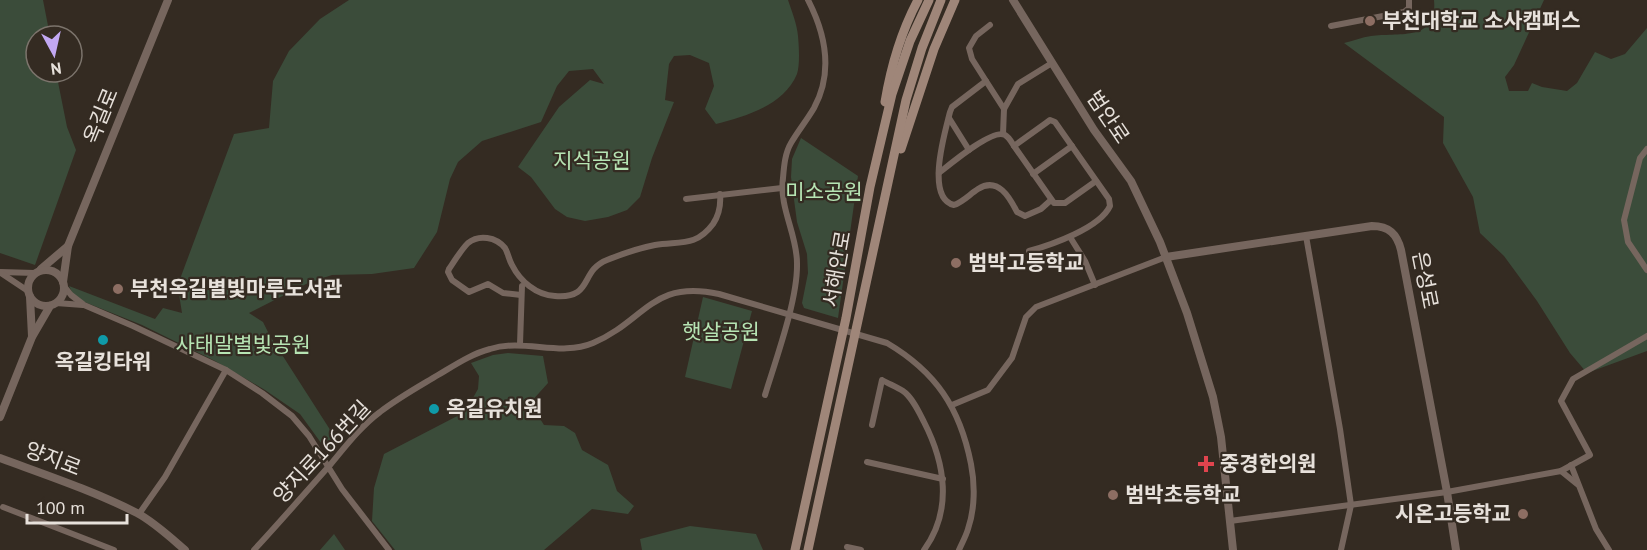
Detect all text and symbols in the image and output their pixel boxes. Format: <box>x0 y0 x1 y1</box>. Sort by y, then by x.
place label: 부천대학교 소사캠퍼스 <box>1382 7 1581 34</box>
marker: 부천대학교 소사캠퍼스 <box>1363 14 1377 28</box>
north arrow <box>24 24 84 84</box>
text: N <box>49 58 63 79</box>
street label: 옥길로 <box>77 84 124 148</box>
street label: 범안로 <box>1081 85 1136 148</box>
park label: 지석공원 <box>553 147 631 174</box>
park label: 미소공원 <box>785 178 863 205</box>
street label: 서해안로 <box>817 229 857 309</box>
place label: 범박고등학교 <box>968 249 1084 276</box>
street label: 은성로 <box>1407 249 1444 311</box>
marker: 범박고등학교 <box>949 256 963 270</box>
place label: 부천옥길별빛마루도서관 <box>130 275 343 302</box>
marker: 부천옥길별빛마루도서관 <box>111 282 125 296</box>
park label: 햇살공원 <box>682 318 760 345</box>
park label: 사태말별빛공원 <box>175 331 311 358</box>
marker: 옥길킹타워 <box>96 333 110 347</box>
place label: 옥길킹타워 <box>55 348 151 375</box>
street label: 양지로166번길 <box>267 395 376 509</box>
place label: 옥길유치원 <box>446 395 543 422</box>
marker: 옥길유치원 <box>427 402 441 416</box>
street label: 양지로 <box>21 436 85 482</box>
place label: 중경한의원 <box>1220 450 1317 477</box>
marker: 중경한의원 <box>1197 455 1215 473</box>
place label: 범박초등학교 <box>1125 481 1241 508</box>
scale bar <box>27 487 128 525</box>
marker: 범박초등학교 <box>1106 488 1120 502</box>
text: 100 m <box>36 496 85 519</box>
place label: 시온고등학교 <box>1395 500 1511 527</box>
marker: 시온고등학교 <box>1516 507 1530 521</box>

